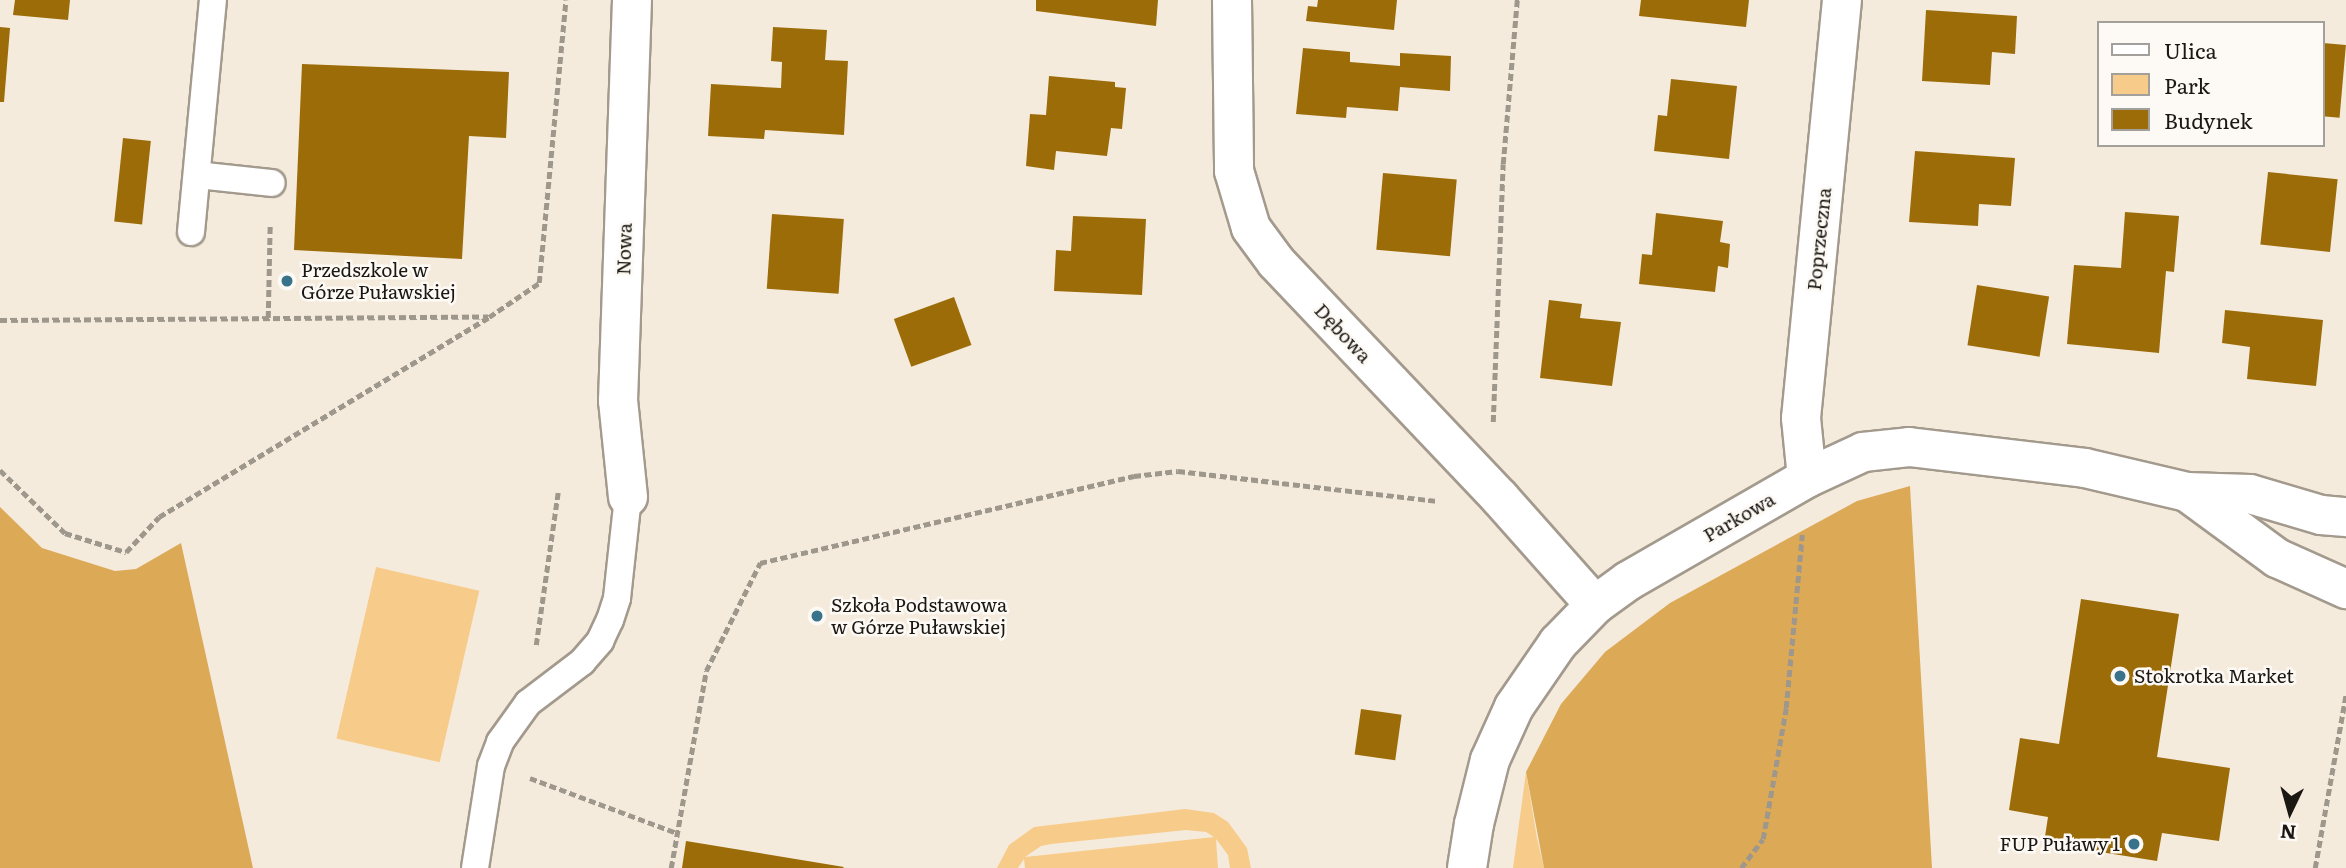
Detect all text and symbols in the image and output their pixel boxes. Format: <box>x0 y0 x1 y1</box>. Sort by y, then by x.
legend <box>2098 21 2325 147</box>
text: Ulica <box>2164 34 2217 65</box>
text: Park <box>2164 69 2210 100</box>
text: Budynek <box>2164 104 2253 135</box>
street label: Poprzeczna <box>1802 186 1836 292</box>
street label: Nowa <box>612 222 636 276</box>
place label: Przedszkole w Górze Puławskiej <box>301 259 456 303</box>
marker: Przedszkole w Górze Puławskiej <box>279 273 295 289</box>
street label: Dębowa <box>1310 299 1376 367</box>
street label: Parkowa <box>1699 487 1779 547</box>
place label: Szkoła Podstawowa w Górze Puławskiej <box>831 594 1007 638</box>
marker: Szkoła Podstawowa w Górze Puławskiej <box>809 608 825 624</box>
place label: Stokrotka Market <box>2134 665 2294 687</box>
marker: Stokrotka Market <box>2112 668 2128 684</box>
north arrow <box>2255 777 2325 847</box>
text: N <box>2279 818 2297 848</box>
place label: FUP Puławy 1 <box>2000 833 2120 855</box>
marker: FUP Puławy 1 <box>2126 836 2142 852</box>

